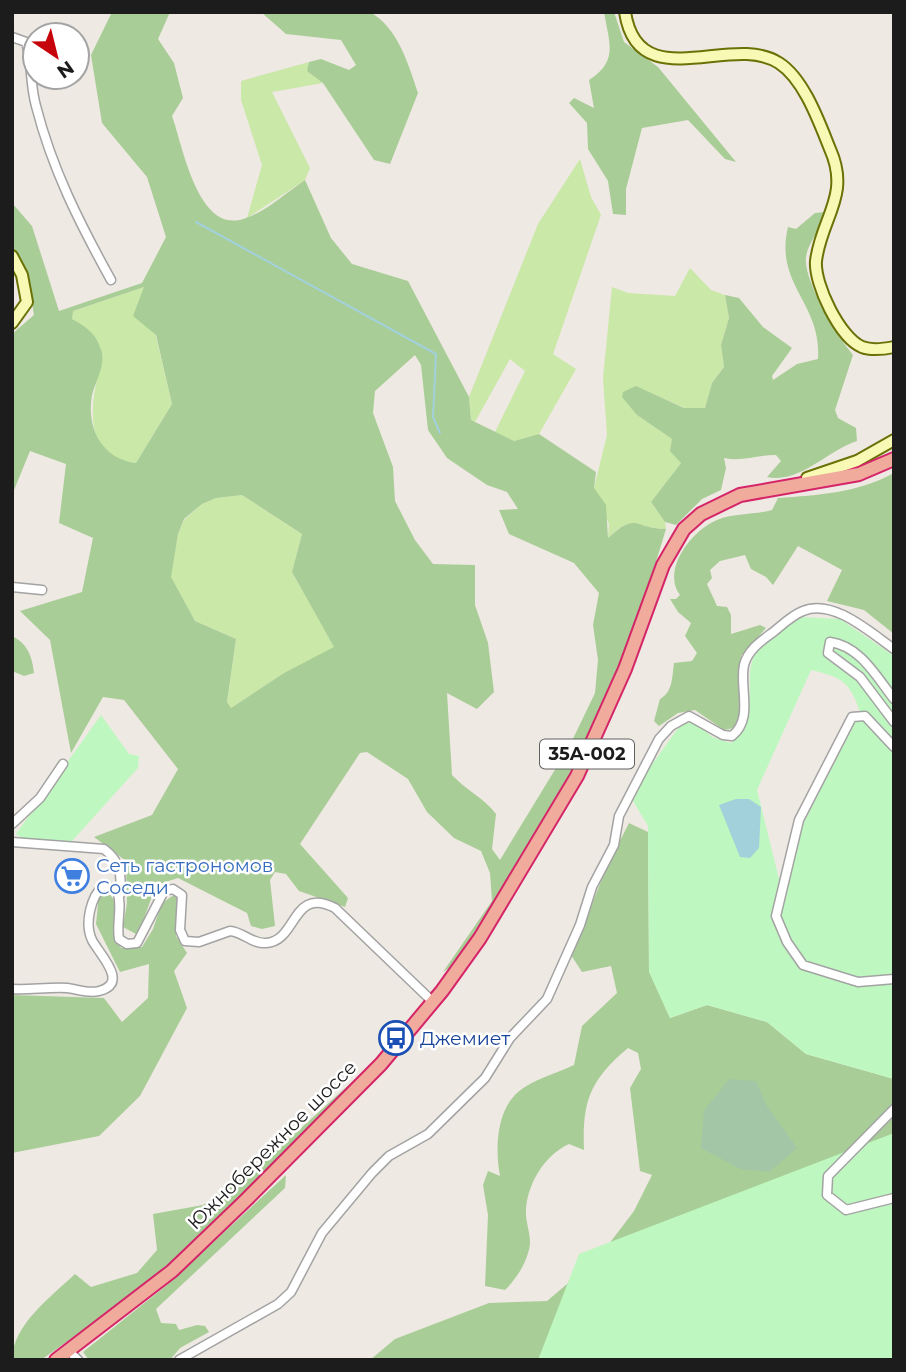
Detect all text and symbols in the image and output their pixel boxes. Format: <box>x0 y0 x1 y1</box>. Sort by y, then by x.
north arrow <box>21 21 91 91</box>
text: N <box>53 56 78 83</box>
road number: 35А-002 <box>540 740 634 768</box>
place label: Сеть гастрономов Соседи <box>96 854 273 899</box>
supermarket icon: Сеть гастрономов Соседи <box>53 857 91 895</box>
bus stop icon: Джемиет <box>377 1019 415 1057</box>
place label: Джемиет <box>420 1027 510 1050</box>
street label: Южнобережное шоссе <box>183 1056 361 1234</box>

